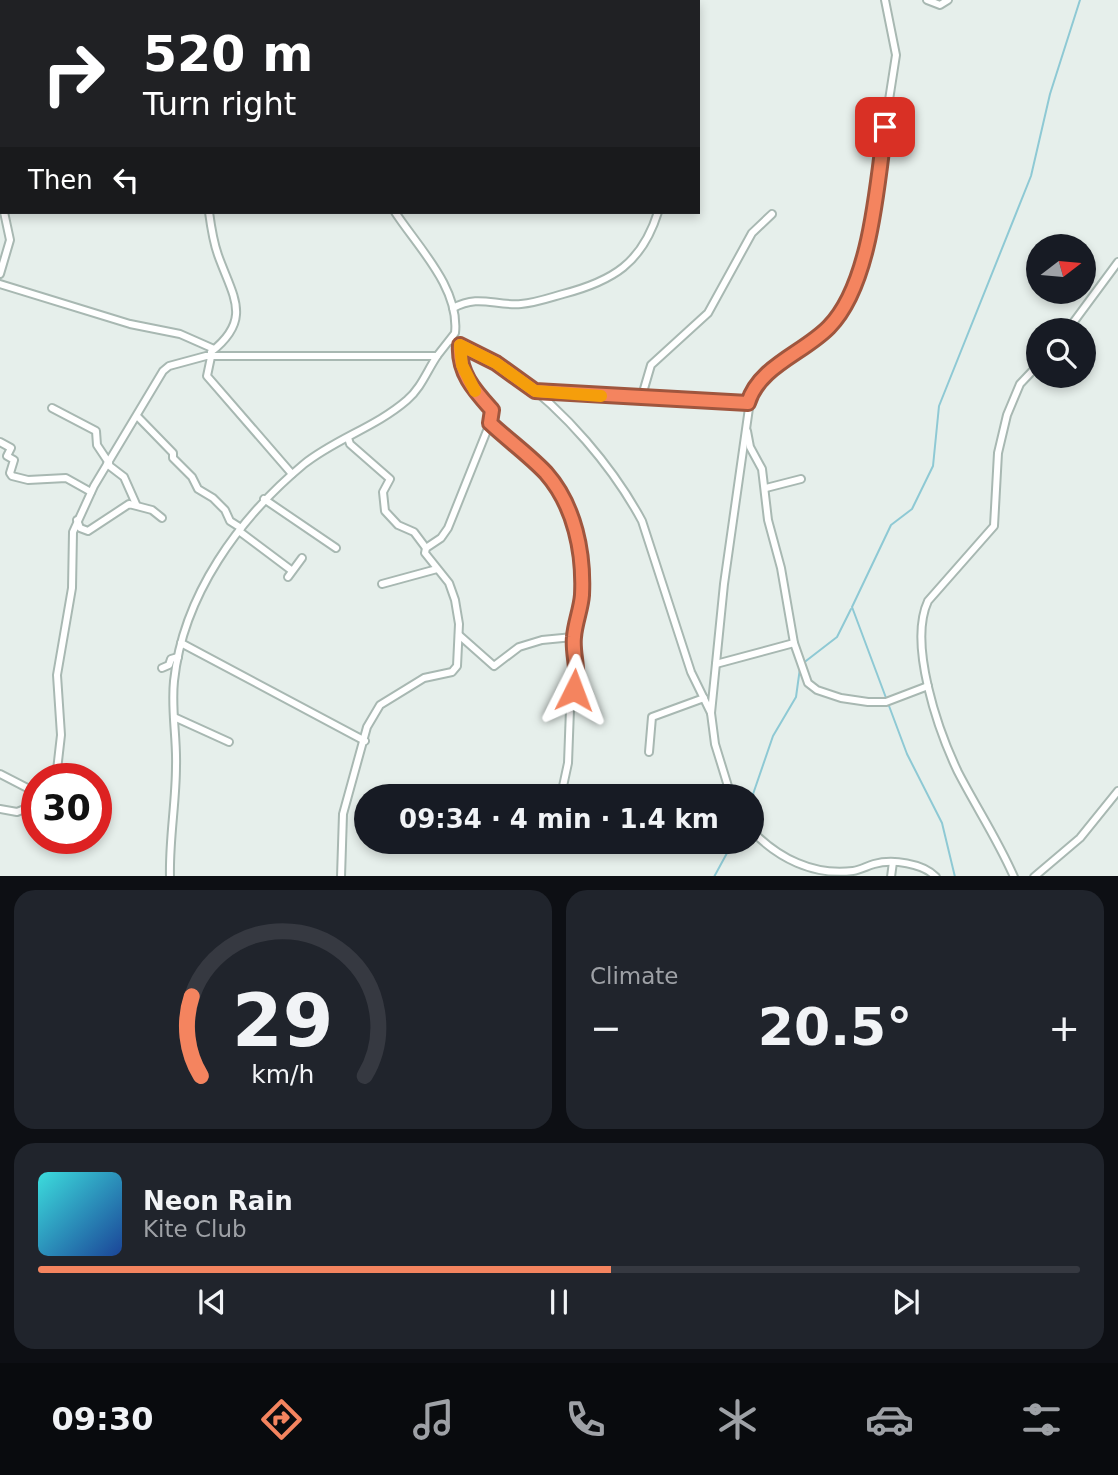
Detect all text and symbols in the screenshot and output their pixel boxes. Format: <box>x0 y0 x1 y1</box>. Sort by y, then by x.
text: 520 m <box>143 26 313 83</box>
icon: right <box>28 28 119 119</box>
text: Turn right <box>143 85 296 123</box>
pin <box>855 97 915 157</box>
icon: arrive <box>866 108 904 146</box>
icon: left <box>107 161 145 199</box>
text: Then <box>28 165 93 195</box>
north arrow <box>1026 234 1096 304</box>
map controls <box>1026 234 1096 388</box>
button: search <box>1026 318 1096 388</box>
position arrow <box>537 653 611 727</box>
speed limit sign: 30 <box>21 763 112 854</box>
text: 09:34 · 4 min · 1.4 km <box>399 804 719 834</box>
text: Climate <box>590 963 679 989</box>
text: 29 <box>232 978 334 1063</box>
text: 20.5° <box>758 997 912 1057</box>
text: − <box>590 1006 622 1050</box>
text: + <box>1048 1006 1080 1050</box>
text: km/h <box>251 1059 315 1088</box>
text: Neon Rain <box>143 1186 293 1216</box>
text: Kite Club <box>143 1216 247 1242</box>
icon: previous <box>193 1283 231 1321</box>
icon: pause <box>540 1283 578 1321</box>
icon: next <box>887 1283 925 1321</box>
icon: directions <box>257 1395 306 1444</box>
icon: music <box>409 1395 458 1444</box>
icon: phone <box>561 1395 610 1444</box>
icon: climate <box>713 1395 762 1444</box>
icon: car <box>865 1395 914 1444</box>
icon: filters <box>1017 1395 1066 1444</box>
text: 09:30 <box>52 1400 153 1438</box>

